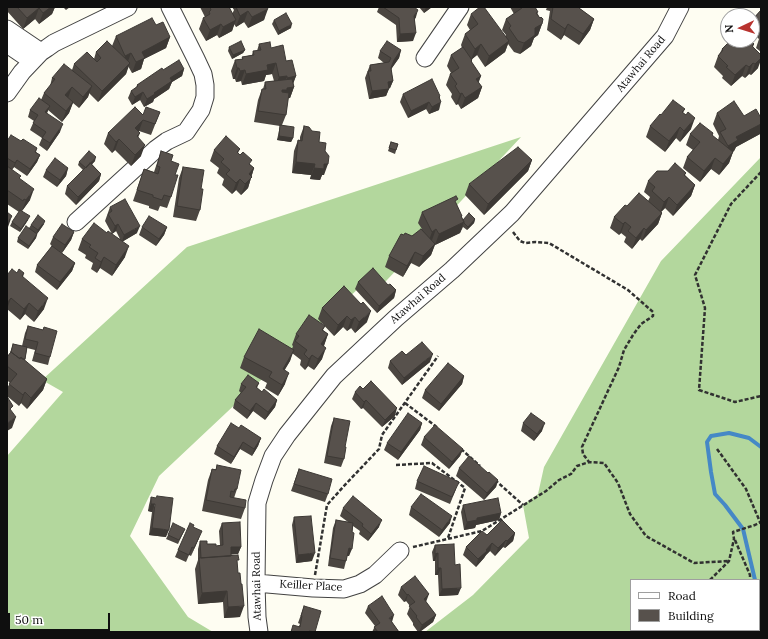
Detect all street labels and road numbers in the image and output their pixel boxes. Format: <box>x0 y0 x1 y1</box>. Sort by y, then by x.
street label: Atawhai Road <box>614 33 668 95</box>
street label: Atawhai Road <box>388 271 448 327</box>
street label: Atawhai Road <box>250 551 264 621</box>
street label: Keiller Place <box>279 578 343 594</box>

